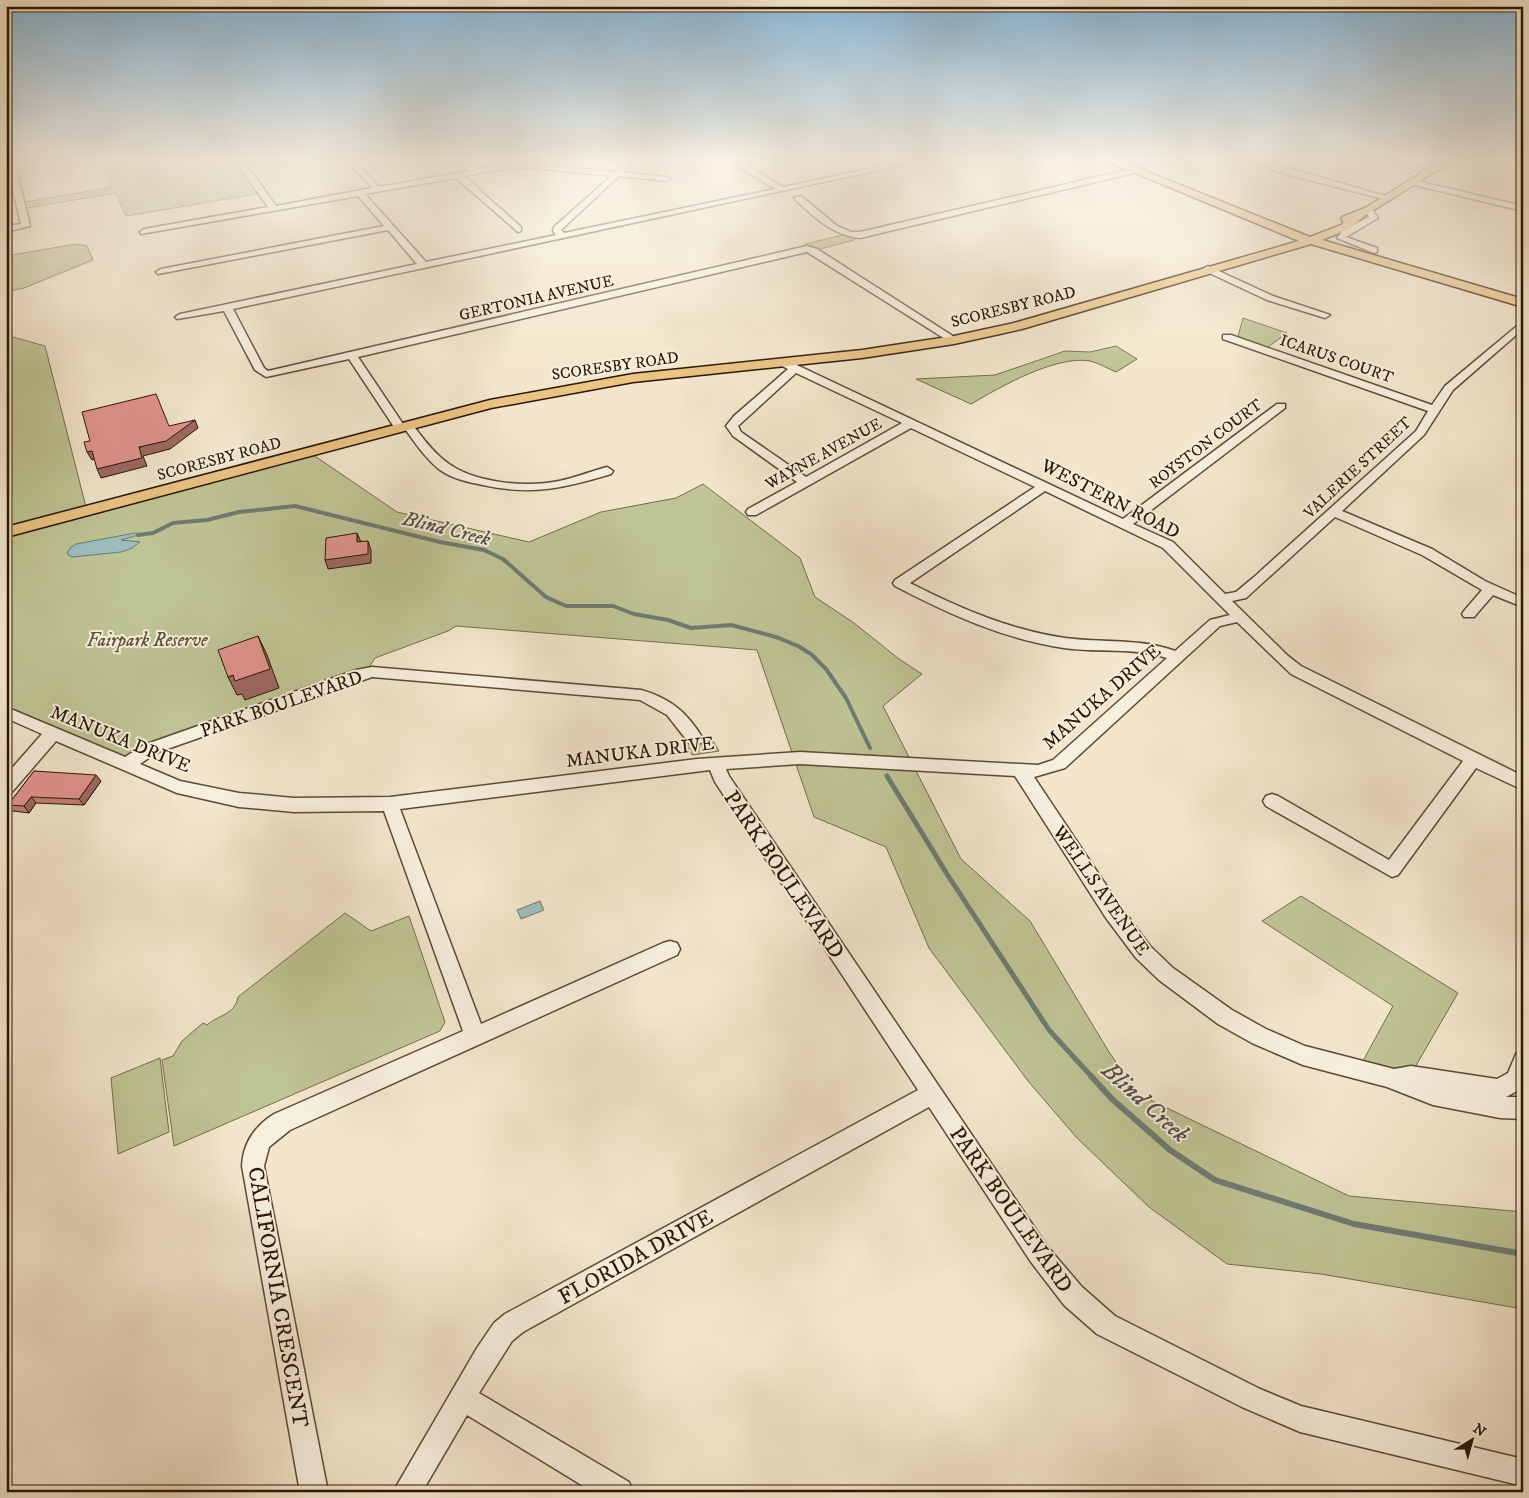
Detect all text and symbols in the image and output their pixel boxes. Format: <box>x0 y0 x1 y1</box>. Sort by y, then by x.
street label: GERTONIA AVENUE <box>457 270 615 325</box>
street label: SCORESBY ROAD <box>949 282 1078 332</box>
street label: ICARUS COURT <box>1277 330 1396 388</box>
street label: SCORESBY ROAD <box>550 347 680 385</box>
street label: ROYSTON COURT <box>1145 395 1266 493</box>
street label: VALERIE STREET <box>1299 413 1416 524</box>
street label: WAYNE AVENUE <box>761 414 885 495</box>
street label: SCORESBY ROAD <box>155 433 284 485</box>
street label: WESTERN ROAD <box>1036 454 1184 544</box>
water label: Blind Creek <box>399 506 494 553</box>
park label: Fairpark Reserve <box>87 629 208 653</box>
street label: MANUKA DRIVE <box>1038 640 1166 755</box>
street label: PARK BOULEVARD <box>197 666 366 743</box>
street label: MANUKA DRIVE <box>47 701 194 778</box>
street label: MANUKA DRIVE <box>565 732 716 773</box>
street label: PARK BOULEVARD <box>718 786 850 964</box>
street label: WELLS AVENUE <box>1047 821 1154 960</box>
water label: Blind Creek <box>1095 1055 1195 1150</box>
street label: PARK BOULEVARD <box>943 1121 1078 1298</box>
street label: CALIFORNIA CRESCENT <box>241 1165 314 1430</box>
street label: FLORIDA DRIVE <box>554 1204 718 1311</box>
north arrow <box>1446 1416 1496 1466</box>
text: N <box>1469 1420 1490 1441</box>

